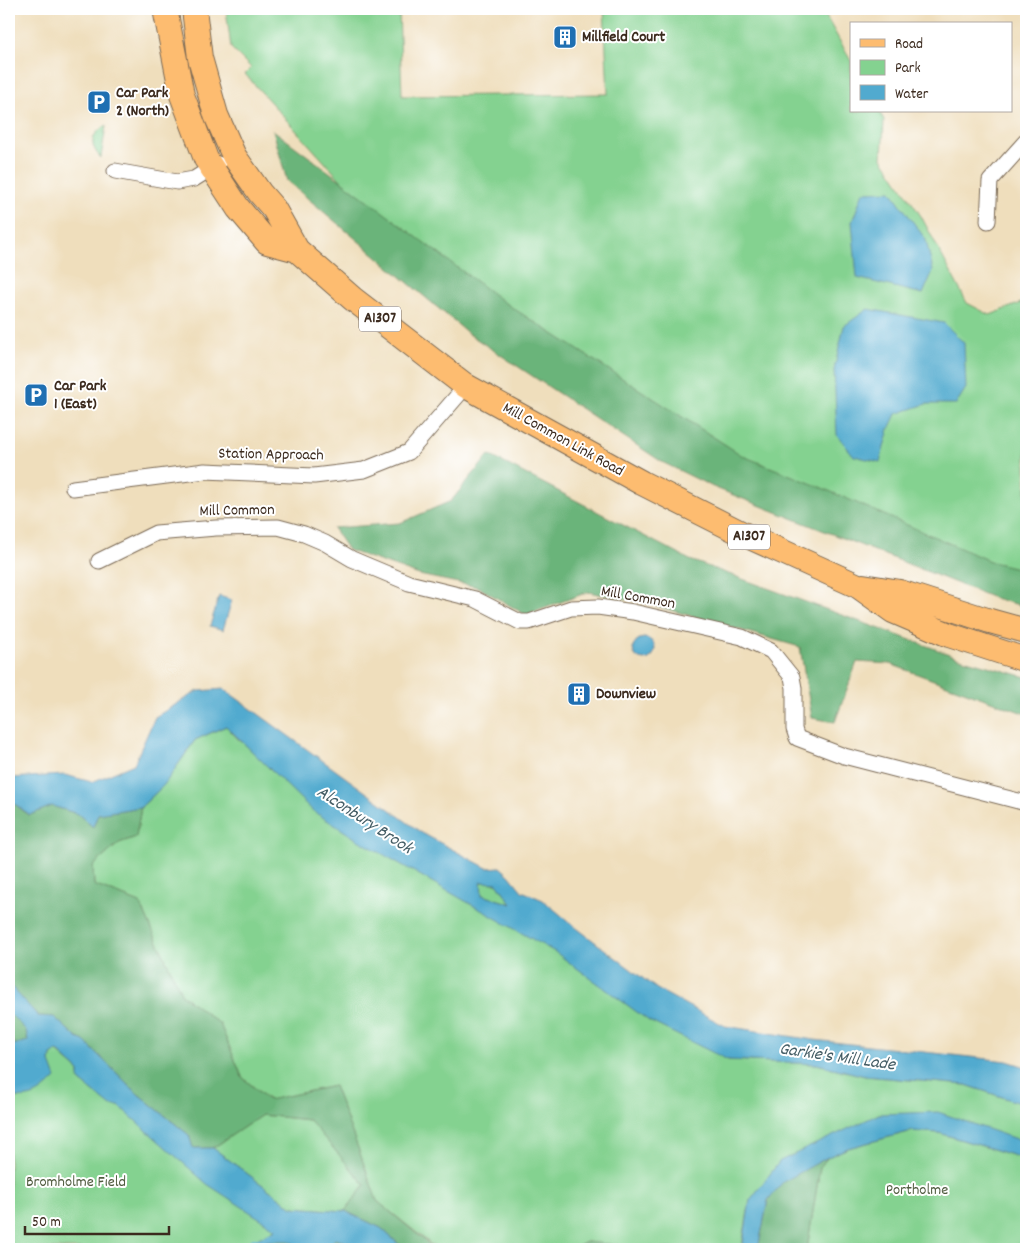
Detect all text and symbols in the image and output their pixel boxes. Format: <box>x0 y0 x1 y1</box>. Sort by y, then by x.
legend <box>850 22 1012 112</box>
building icon: Millfield Court <box>552 24 578 50</box>
place label: Millfield Court <box>582 26 665 49</box>
text: Road <box>895 34 923 56</box>
text: Park <box>895 58 921 80</box>
place label: Car Park 2 (North) <box>116 82 169 123</box>
text: Water <box>895 84 929 106</box>
parking icon: Car Park 2 (North) <box>86 89 112 115</box>
road number: A1307 <box>359 306 401 332</box>
place label: Car Park 1 (East) <box>54 375 107 416</box>
parking icon: Car Park 1 (East) <box>23 382 49 408</box>
street label: Mill Common Link Road <box>498 397 628 483</box>
street label: Station Approach <box>218 443 324 467</box>
street label: Mill Common <box>199 499 275 523</box>
road number: A1307 <box>728 524 770 550</box>
street label: Mill Common <box>599 580 677 616</box>
building icon: Downview <box>566 681 592 707</box>
place label: Downview <box>596 683 656 706</box>
water label: Alconbury Brook <box>311 781 418 862</box>
water label: Garkie's Mill Lade <box>777 1037 898 1079</box>
park label: Bromholme Field <box>26 1171 126 1194</box>
park label: Portholme <box>886 1179 948 1202</box>
scale bar <box>25 1203 169 1235</box>
text: 50 m <box>32 1212 61 1234</box>

